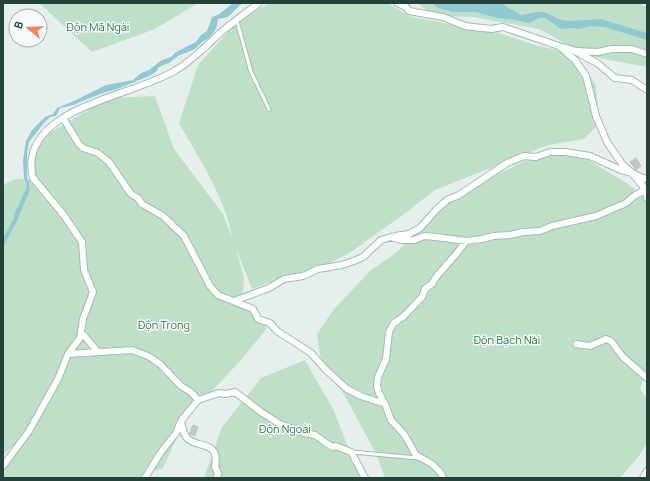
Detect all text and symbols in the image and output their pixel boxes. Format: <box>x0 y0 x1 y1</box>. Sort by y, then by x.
north arrow <box>8 8 48 48</box>
text: B <box>10 19 26 30</box>
park label: Độn Mã Ngài <box>67 19 129 34</box>
park label: Độn Trong <box>138 317 190 332</box>
park label: Độn Bạch Nài <box>474 332 540 347</box>
park label: Độn Ngoài <box>259 421 311 436</box>

